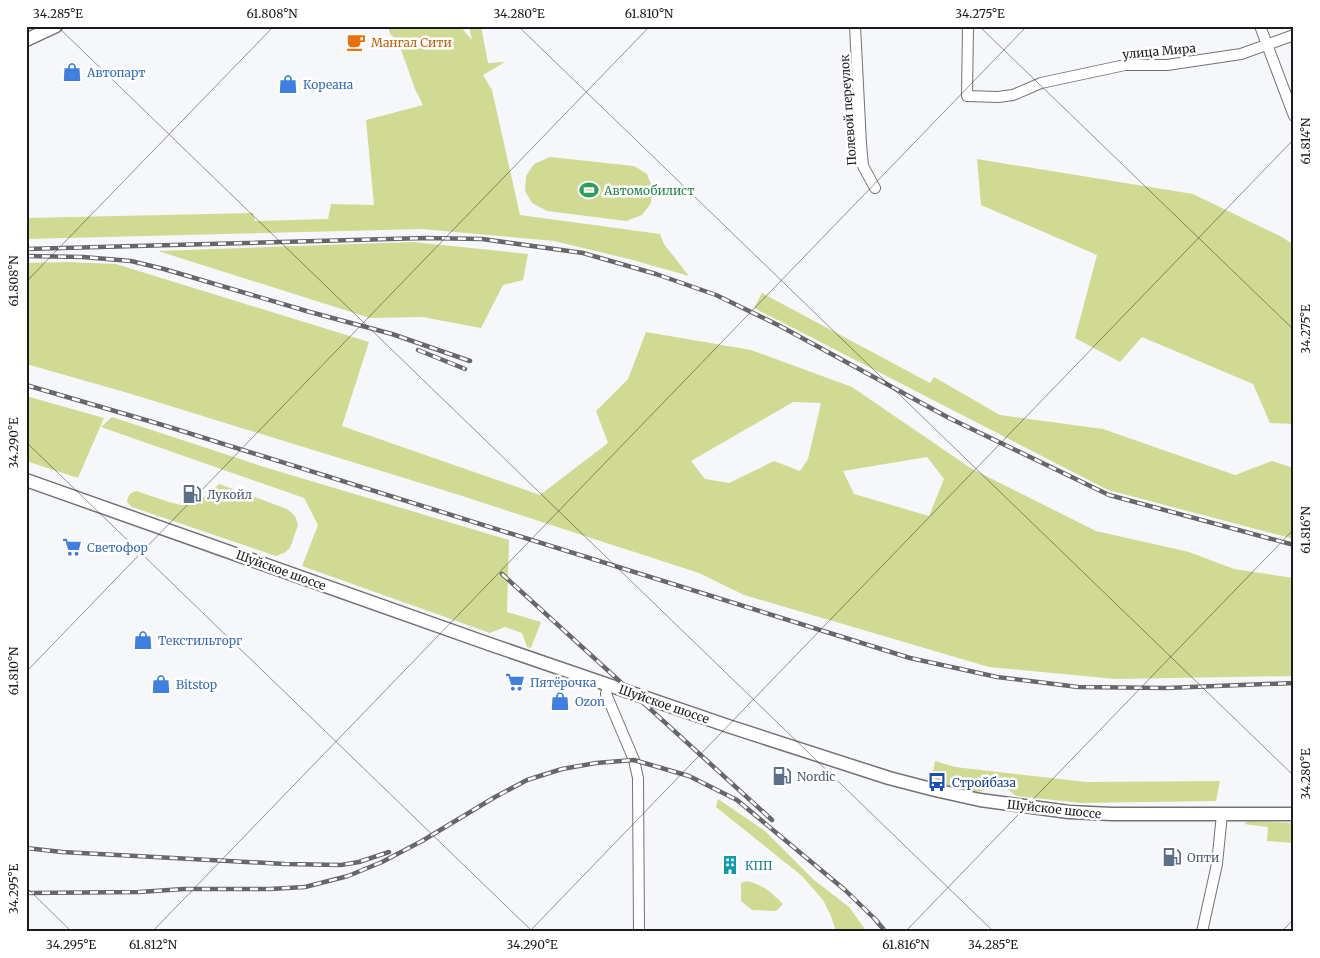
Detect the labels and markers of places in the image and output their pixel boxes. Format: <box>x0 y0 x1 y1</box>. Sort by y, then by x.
cafe icon: Мангал Сити <box>345 31 367 53</box>
place label: Мангал Сити <box>371 35 452 50</box>
shop icon: Автопарт <box>61 61 83 83</box>
place label: Автопарт <box>86 65 146 80</box>
shop icon: Кореана <box>277 73 299 95</box>
place label: Кореана <box>303 77 354 92</box>
sports icon: Автомобилист <box>578 179 600 201</box>
place label: Автомобилист <box>603 183 695 198</box>
fuel station icon: Лукойл <box>181 483 203 505</box>
place label: Лукойл <box>207 487 252 502</box>
supermarket icon: Светофор <box>61 536 83 558</box>
place label: Светофор <box>87 540 148 555</box>
shop icon: Текстильторг <box>132 629 154 651</box>
place label: Текстильторг <box>158 633 242 648</box>
supermarket icon: Пятёрочка <box>504 671 526 693</box>
shop icon: Bitstop <box>150 673 172 695</box>
place label: Пятёрочка <box>530 675 597 690</box>
place label: Bitstop <box>176 677 217 692</box>
shop icon: Ozon <box>549 690 571 712</box>
place label: Ozon <box>575 694 605 709</box>
fuel station icon: Nordic <box>771 765 793 787</box>
place label: Nordic <box>797 769 835 784</box>
bus stop icon: Стройбаза <box>926 771 948 793</box>
place label: Стройбаза <box>952 775 1017 790</box>
fuel station icon: Опти <box>1161 846 1183 868</box>
place label: Опти <box>1187 850 1219 865</box>
building icon: КПП <box>719 854 741 876</box>
place label: КПП <box>745 858 773 873</box>

